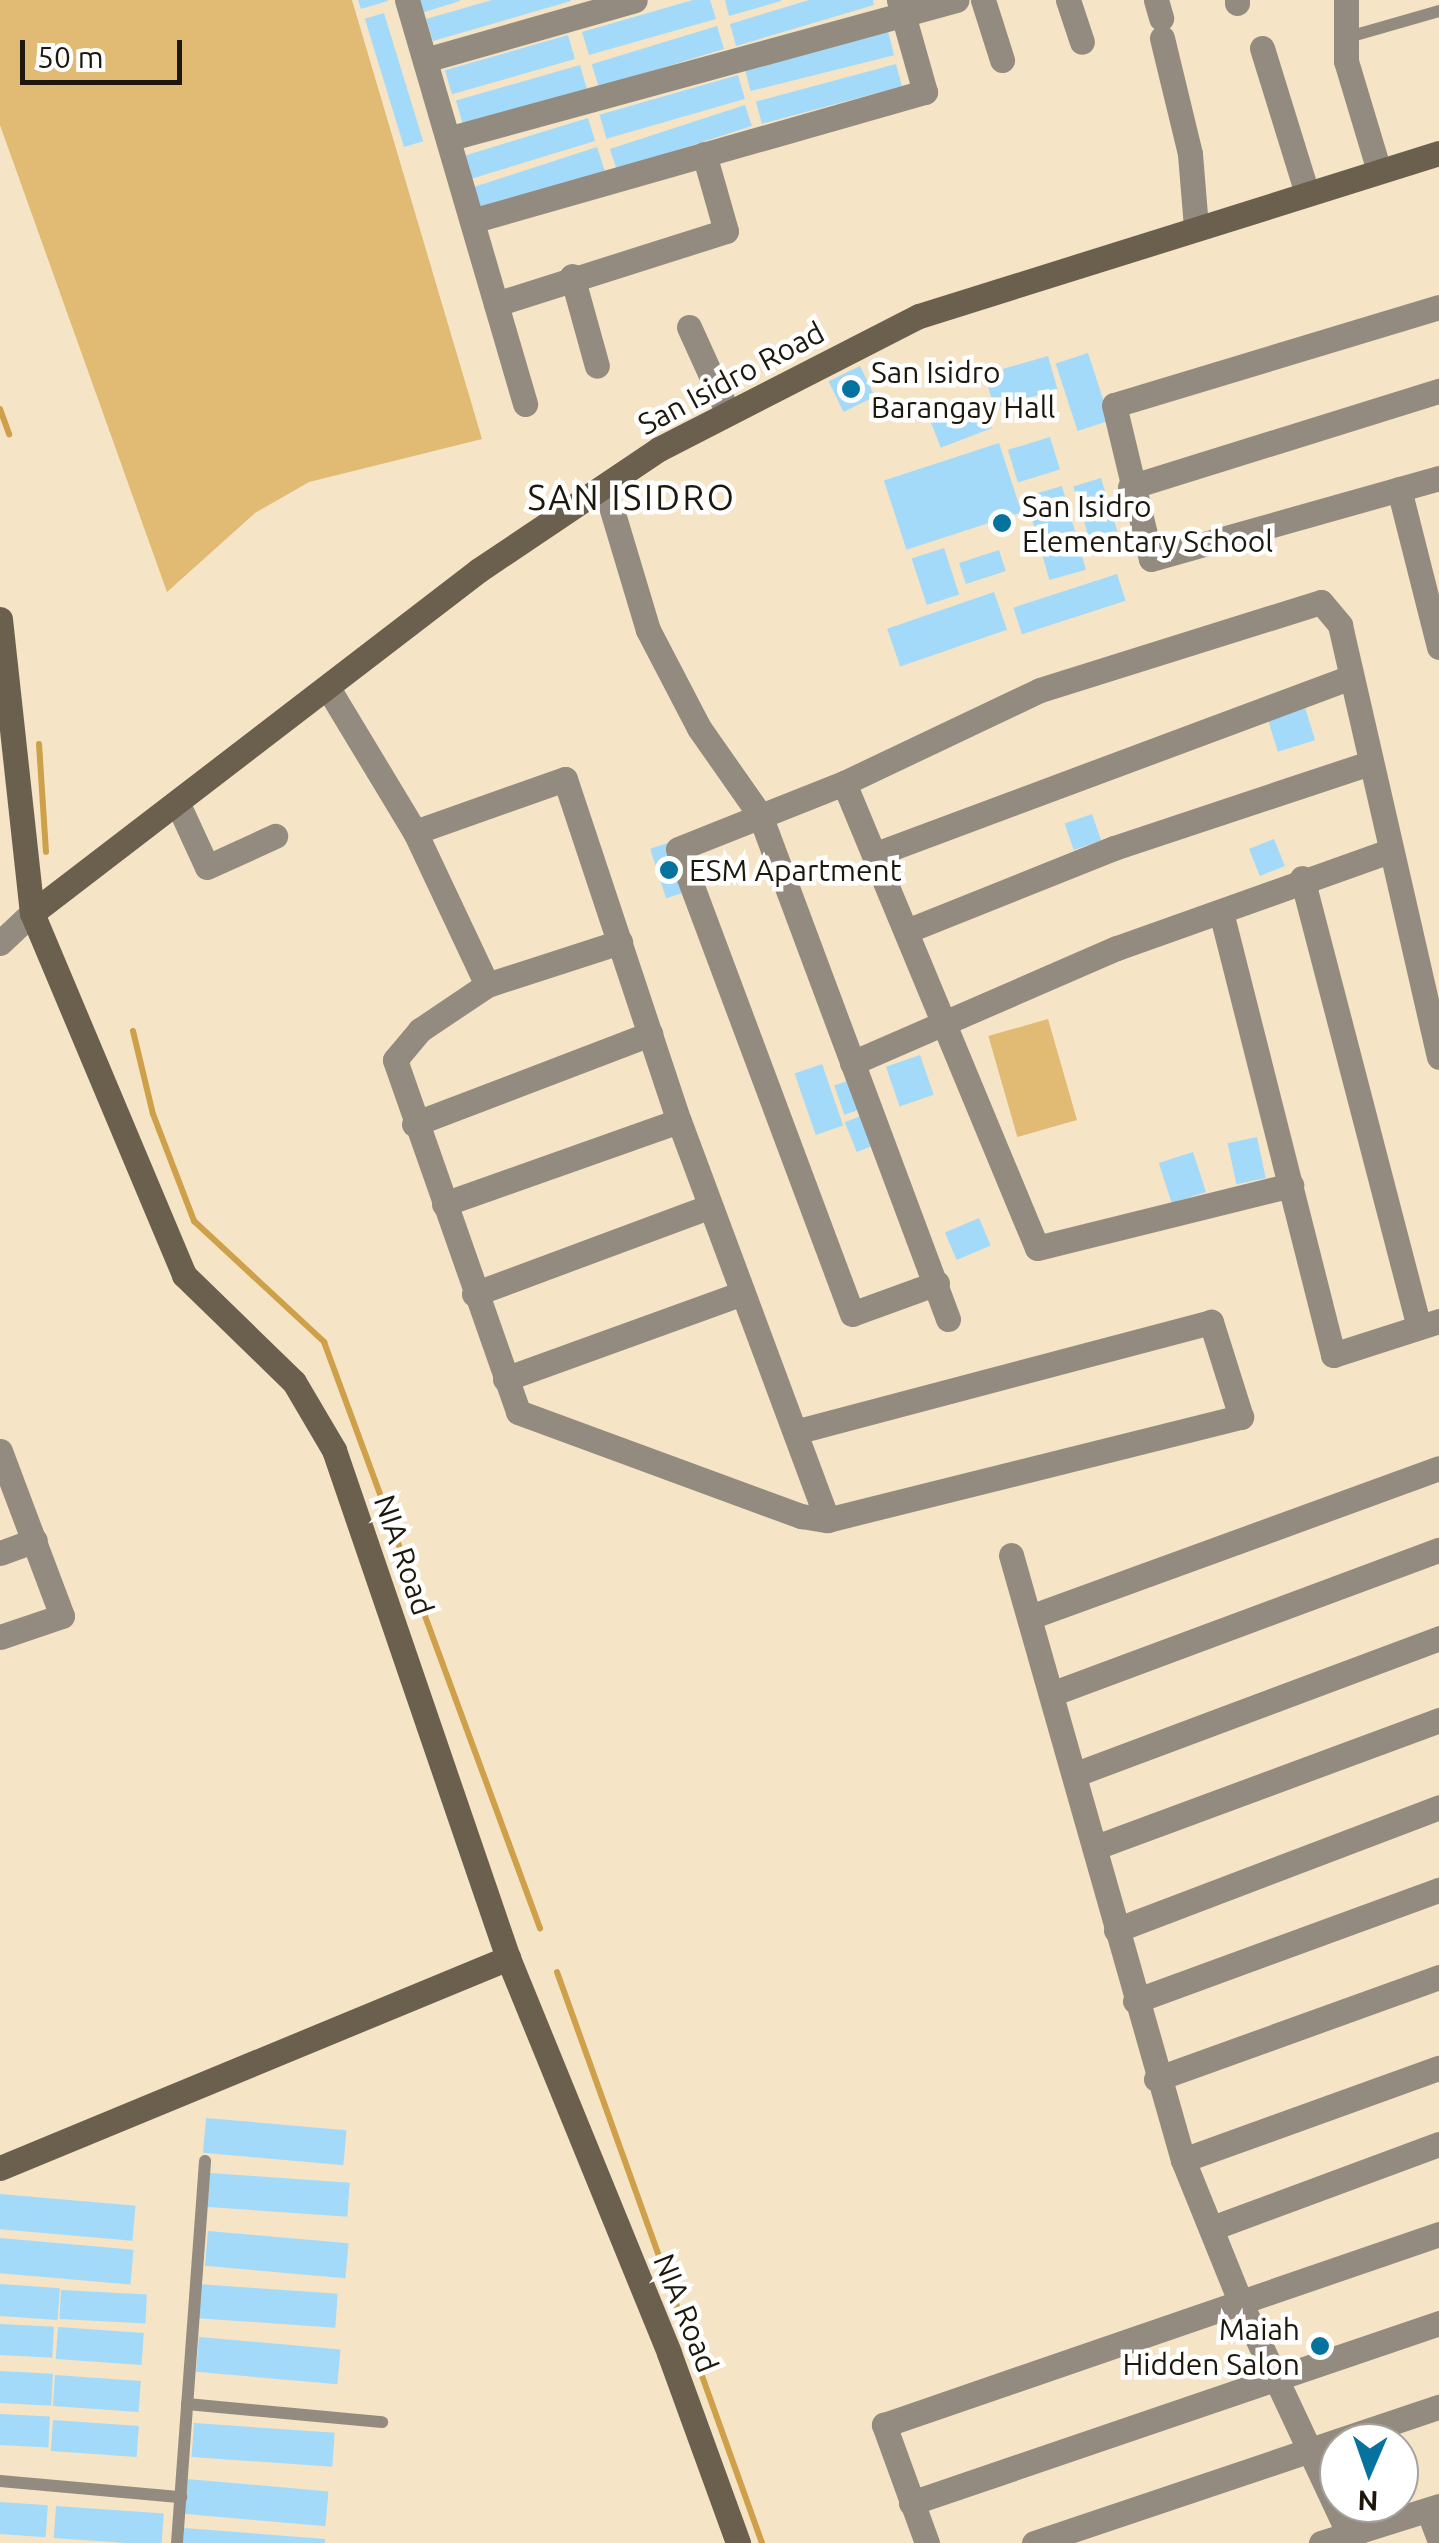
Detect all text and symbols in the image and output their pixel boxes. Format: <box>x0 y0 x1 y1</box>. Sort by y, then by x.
scale bar <box>25 20 188 82</box>
text: 50 m <box>37 40 104 74</box>
street label: San Isidro Road <box>632 314 830 442</box>
place label: San Isidro Barangay Hall <box>871 354 1055 424</box>
marker: San Isidro Barangay Hall <box>840 378 862 400</box>
district label: SAN ISIDRO <box>528 476 736 518</box>
place label: San Isidro Elementary School <box>1022 488 1273 558</box>
marker: San Isidro Elementary School <box>991 512 1013 534</box>
place label: ESM Apartment <box>689 852 901 888</box>
marker: ESM Apartment <box>658 859 680 881</box>
street label: NIA Road <box>367 1490 441 1620</box>
street label: NIA Road <box>646 2248 726 2378</box>
place label: Maiah Hidden Salon <box>1122 2311 1300 2382</box>
marker: Maiah Hidden Salon <box>1309 2335 1331 2357</box>
north arrow <box>1319 2423 1419 2523</box>
text: N <box>1357 2486 1379 2517</box>

